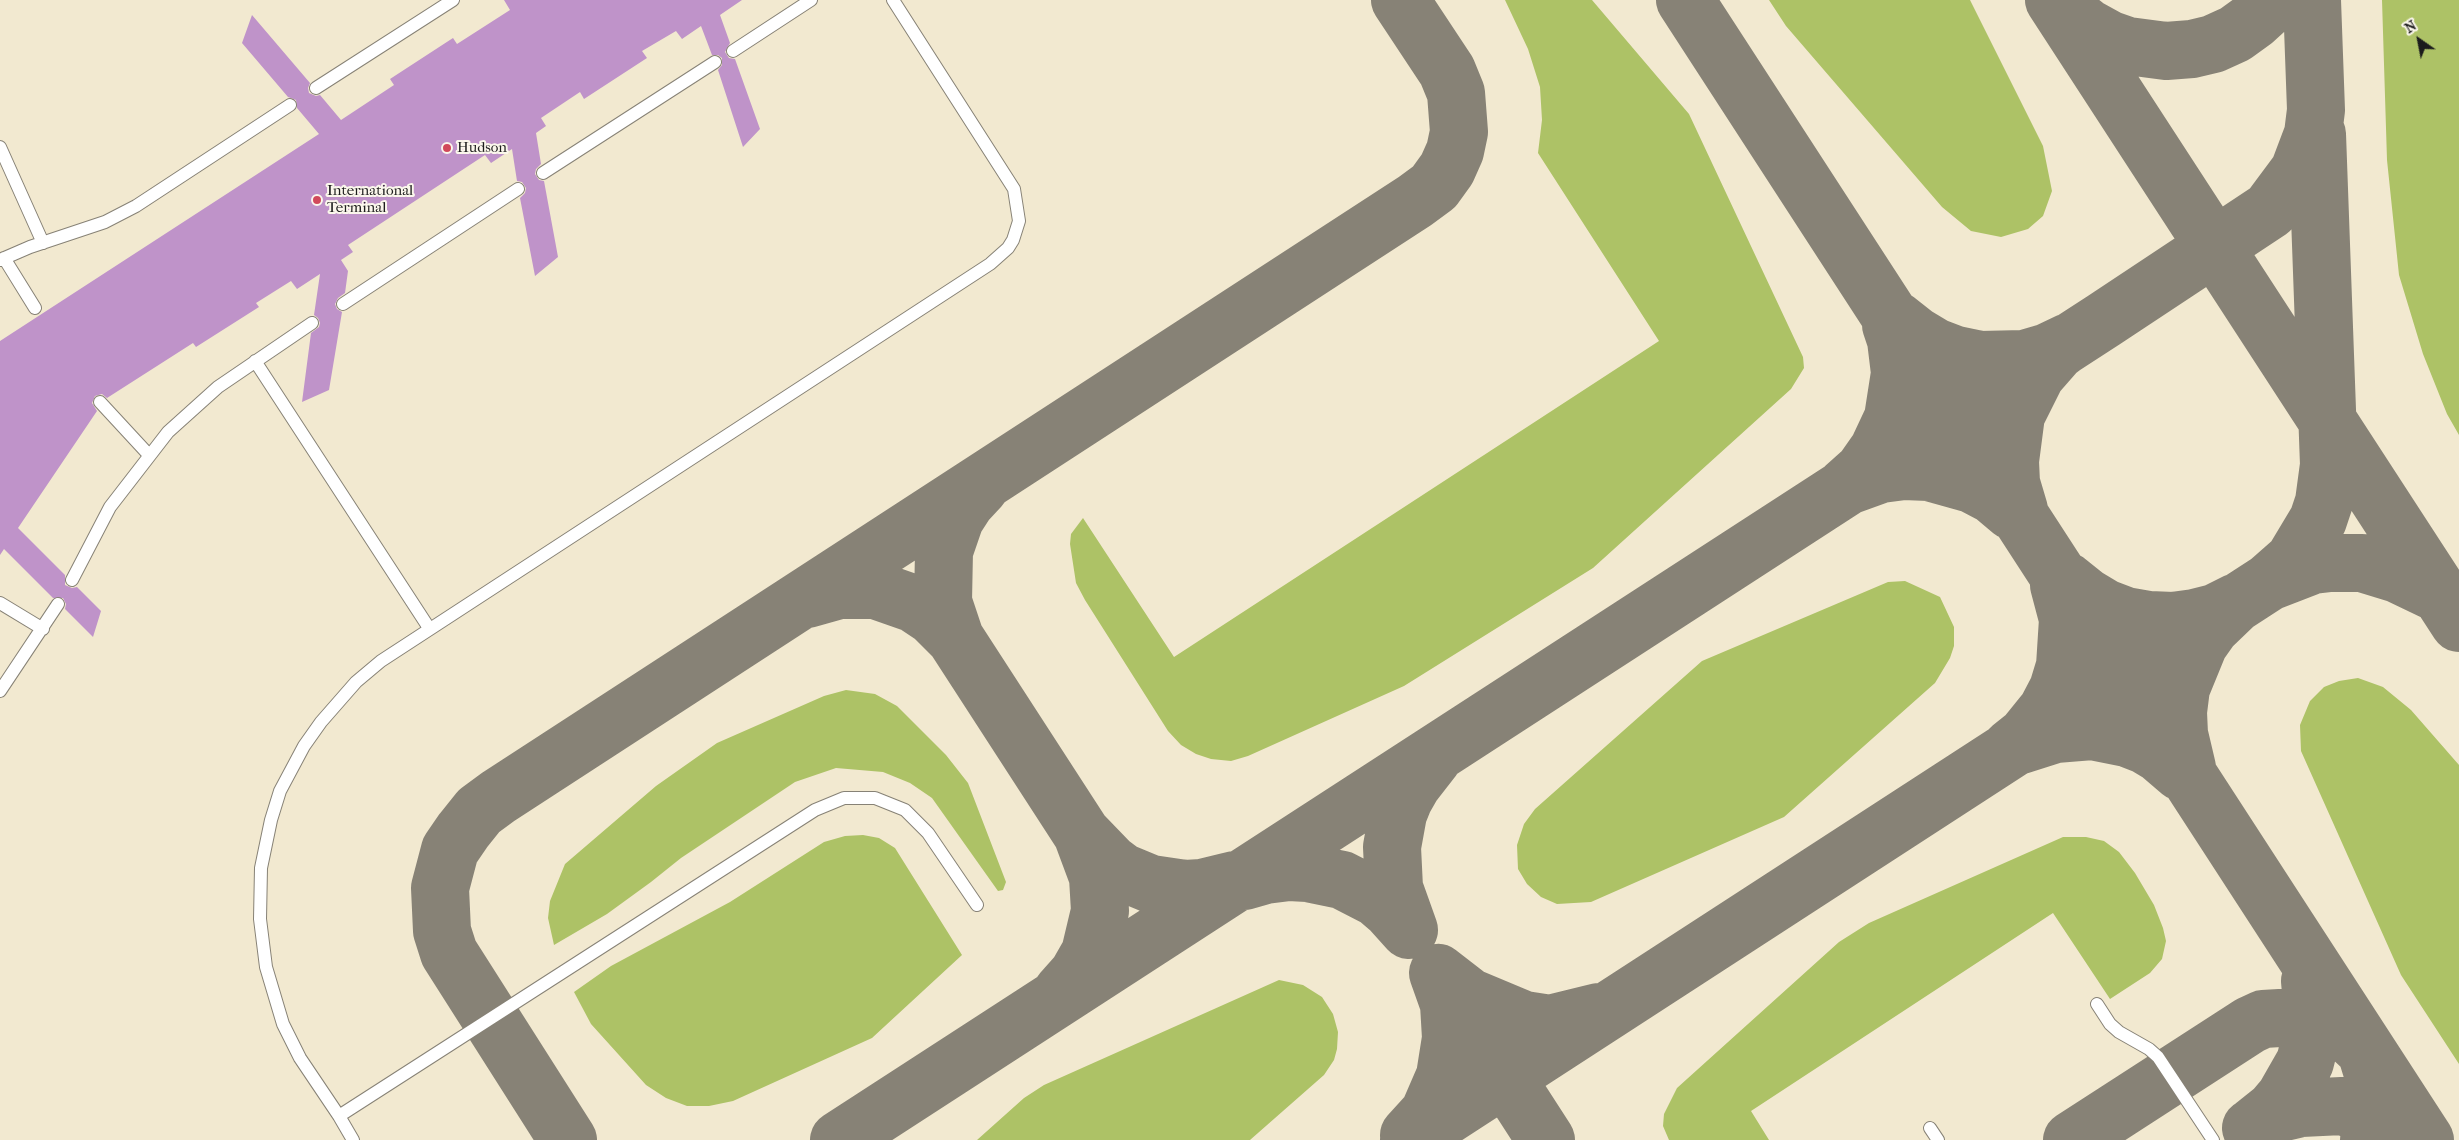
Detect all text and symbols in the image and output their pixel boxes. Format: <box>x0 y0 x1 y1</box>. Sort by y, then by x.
north arrow <box>2394 15 2444 65</box>
text: N <box>2401 17 2420 37</box>
place label: Hudson <box>457 139 507 157</box>
marker: Hudson <box>441 142 453 154</box>
place label: International Terminal <box>327 182 413 217</box>
marker: International Terminal <box>311 194 323 206</box>

